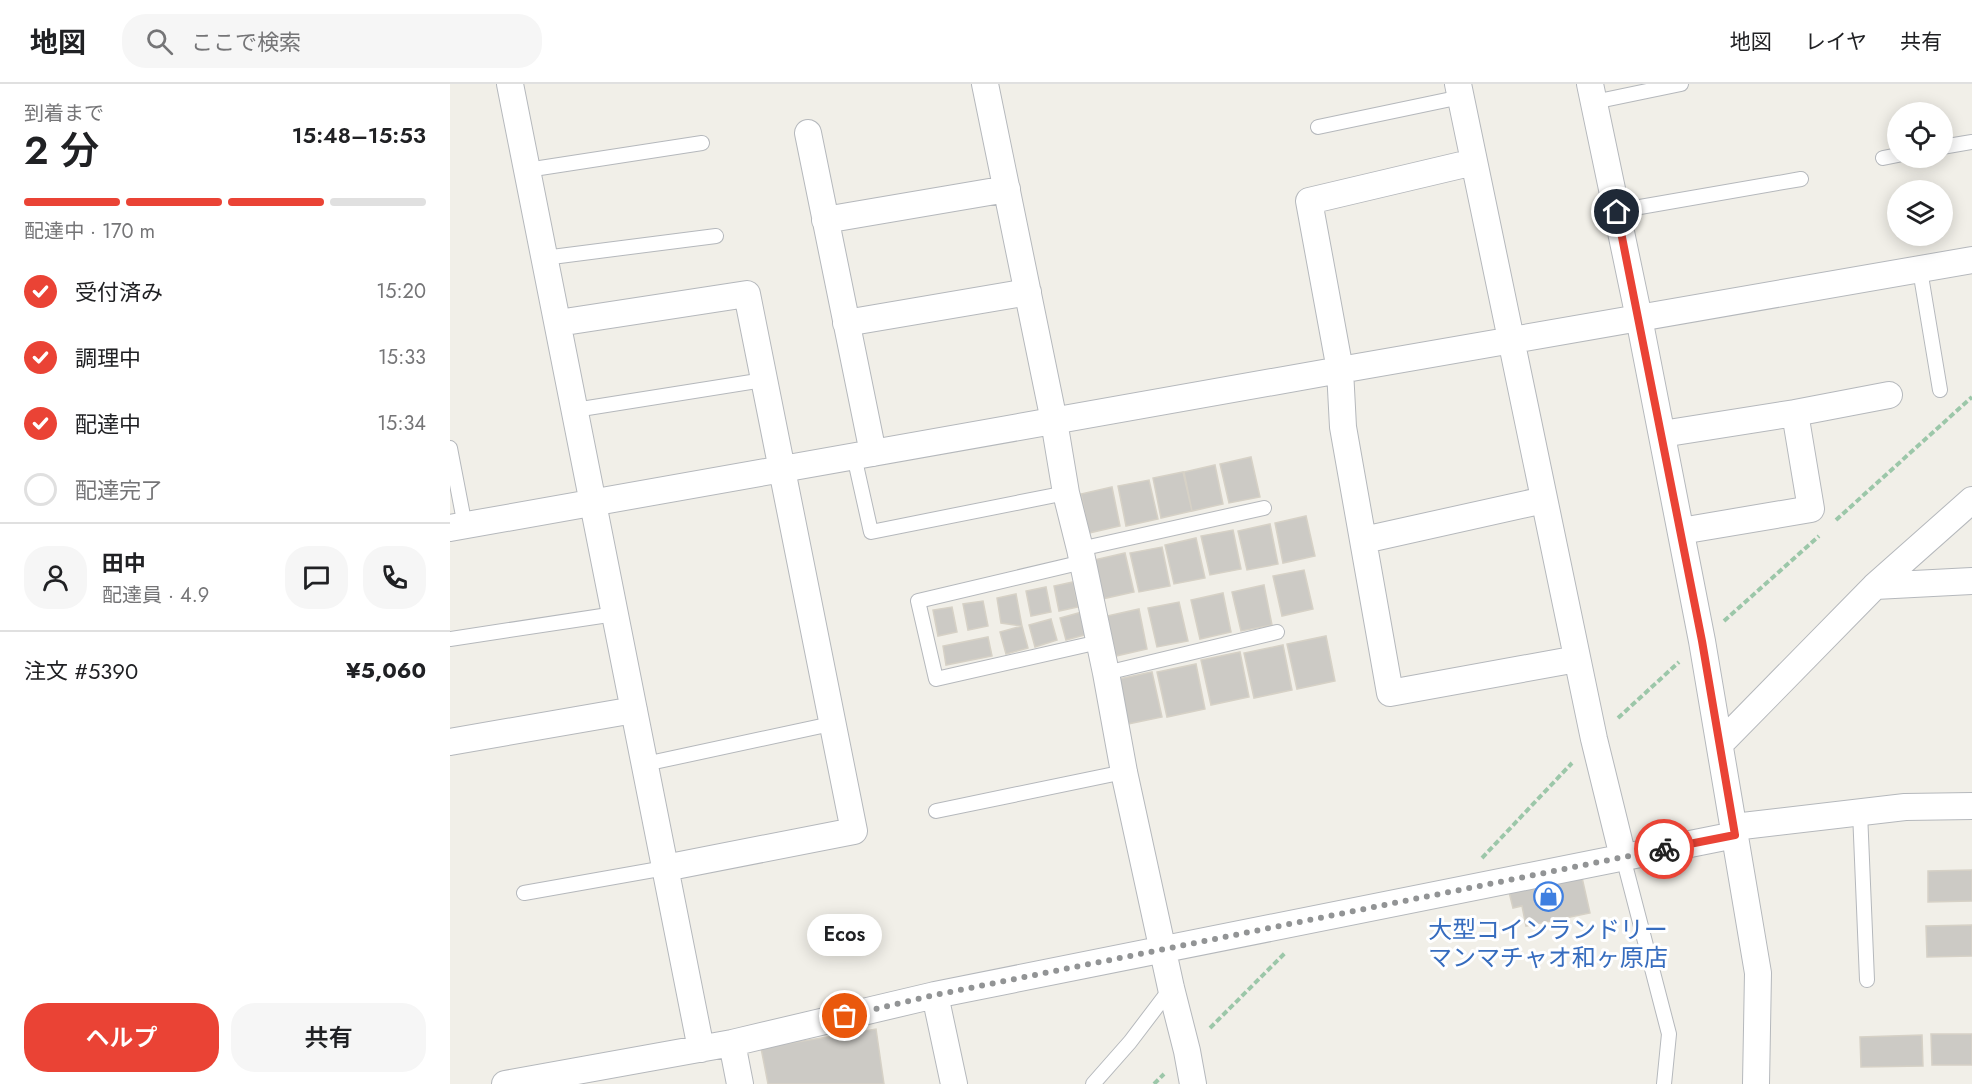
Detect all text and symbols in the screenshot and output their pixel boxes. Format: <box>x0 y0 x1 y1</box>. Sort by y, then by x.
search box <box>122 14 542 68</box>
text: 地図 <box>30 22 86 63</box>
icon: search <box>143 25 176 58</box>
text: ここで検索 <box>191 26 301 58</box>
text: 地図 <box>1730 27 1772 57</box>
text: レイヤ <box>1805 27 1867 57</box>
text: 共有 <box>1900 27 1942 57</box>
text: 到着まで <box>24 99 104 128</box>
map controls <box>1887 102 1953 246</box>
button: locate <box>1887 102 1953 168</box>
text: 15:48–15:53 <box>292 119 426 151</box>
text: 2 分 <box>24 122 99 179</box>
button: layers <box>1887 180 1953 246</box>
pin <box>1591 186 1642 237</box>
icon: home <box>1600 195 1633 228</box>
text: 配達中 · 170 m <box>24 217 155 246</box>
icon: check <box>24 275 57 308</box>
text: 受付済み <box>75 276 163 308</box>
text: 15:20 <box>376 277 426 306</box>
icon: check <box>24 341 57 374</box>
text: 調理中 <box>75 342 141 374</box>
text: 15:33 <box>378 343 426 372</box>
icon: check <box>24 407 57 440</box>
text: 配達中 <box>75 408 141 440</box>
text: 15:34 <box>377 409 426 438</box>
text: 配達完了 <box>75 474 163 506</box>
button: person <box>24 546 87 609</box>
button: chat <box>285 546 348 609</box>
button: phone <box>363 546 426 609</box>
text: 田中 <box>102 547 146 579</box>
text: 配達員 · 4.9 <box>102 581 209 610</box>
text: ¥5,060 <box>346 654 426 686</box>
text: 注文 #5390 <box>24 655 138 687</box>
courier <box>1634 819 1694 879</box>
icon: bike <box>1648 833 1681 866</box>
shop icon: 大型コインランドリー マンマチャオ和ヶ原店 <box>1532 881 1564 913</box>
place label: 大型コインランドリー マンマチャオ和ヶ原店 <box>1428 912 1668 975</box>
callout: Ecos <box>808 914 882 956</box>
text: Ecos <box>824 920 865 949</box>
pin <box>819 990 870 1041</box>
icon: bag <box>828 999 861 1032</box>
button: ヘルプ <box>24 1003 219 1072</box>
button: 共有 <box>231 1003 426 1072</box>

